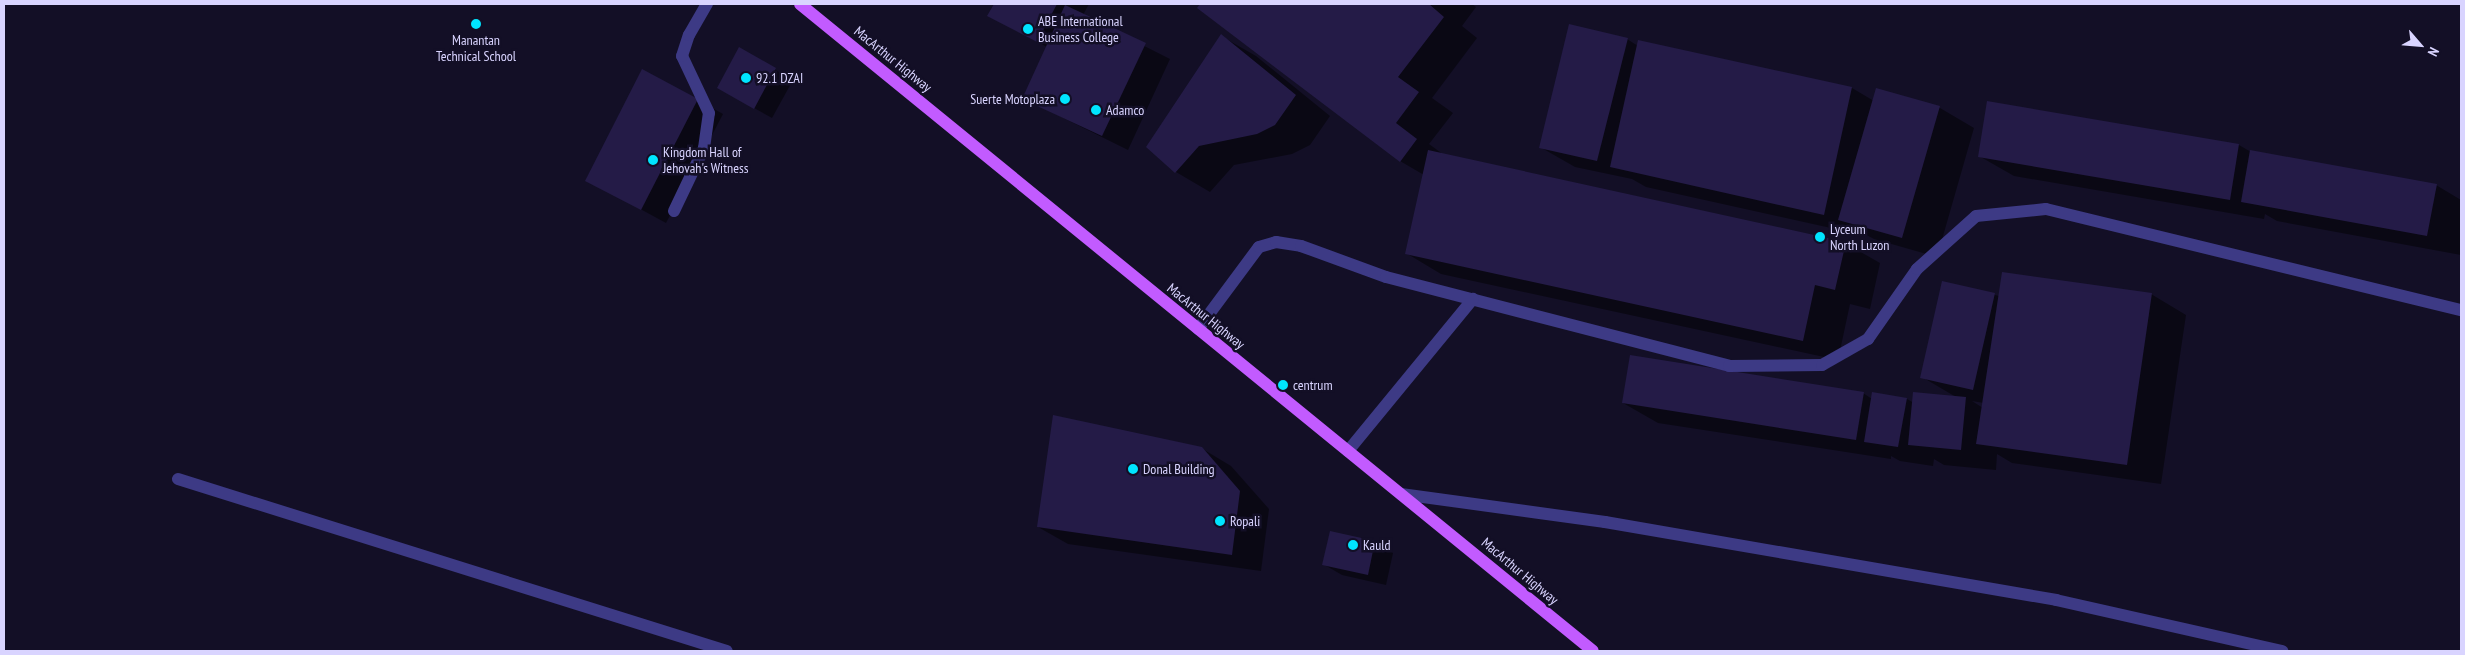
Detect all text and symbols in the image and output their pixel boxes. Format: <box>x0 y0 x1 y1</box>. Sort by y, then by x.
place label: ABE International Business College <box>1038 13 1123 46</box>
marker: Manantan Technical School <box>470 18 482 30</box>
north arrow <box>2395 20 2445 70</box>
street label: MacArthur Highway <box>851 23 935 95</box>
marker: ABE International Business College <box>1022 23 1034 35</box>
place label: Manantan Technical School <box>436 32 516 64</box>
text: N <box>2424 44 2443 59</box>
place label: 92.1 DZAI <box>756 70 803 86</box>
marker: 92.1 DZAI <box>740 72 752 84</box>
place label: Suerte Motoplaza <box>970 91 1055 107</box>
marker: Suerte Motoplaza <box>1059 93 1071 105</box>
place label: Adamco <box>1106 102 1144 118</box>
marker: Adamco <box>1090 104 1102 116</box>
place label: Kingdom Hall of Jehovah's Witness <box>663 144 749 176</box>
marker: Kingdom Hall of Jehovah's Witness <box>647 154 659 166</box>
place label: Lyceum North Luzon <box>1830 221 1889 253</box>
marker: Lyceum North Luzon <box>1814 231 1826 243</box>
street label: MacArthur Highway <box>1164 280 1248 352</box>
place label: centrum <box>1293 377 1333 393</box>
marker: centrum <box>1277 379 1289 391</box>
place label: Donal Building <box>1143 461 1215 477</box>
marker: Donal Building <box>1127 463 1139 475</box>
place label: Ropali <box>1230 513 1260 529</box>
marker: Ropali <box>1214 515 1226 527</box>
street label: MacArthur Highway <box>1478 534 1562 608</box>
place label: Kauld <box>1363 537 1391 553</box>
marker: Kauld <box>1347 539 1359 551</box>

